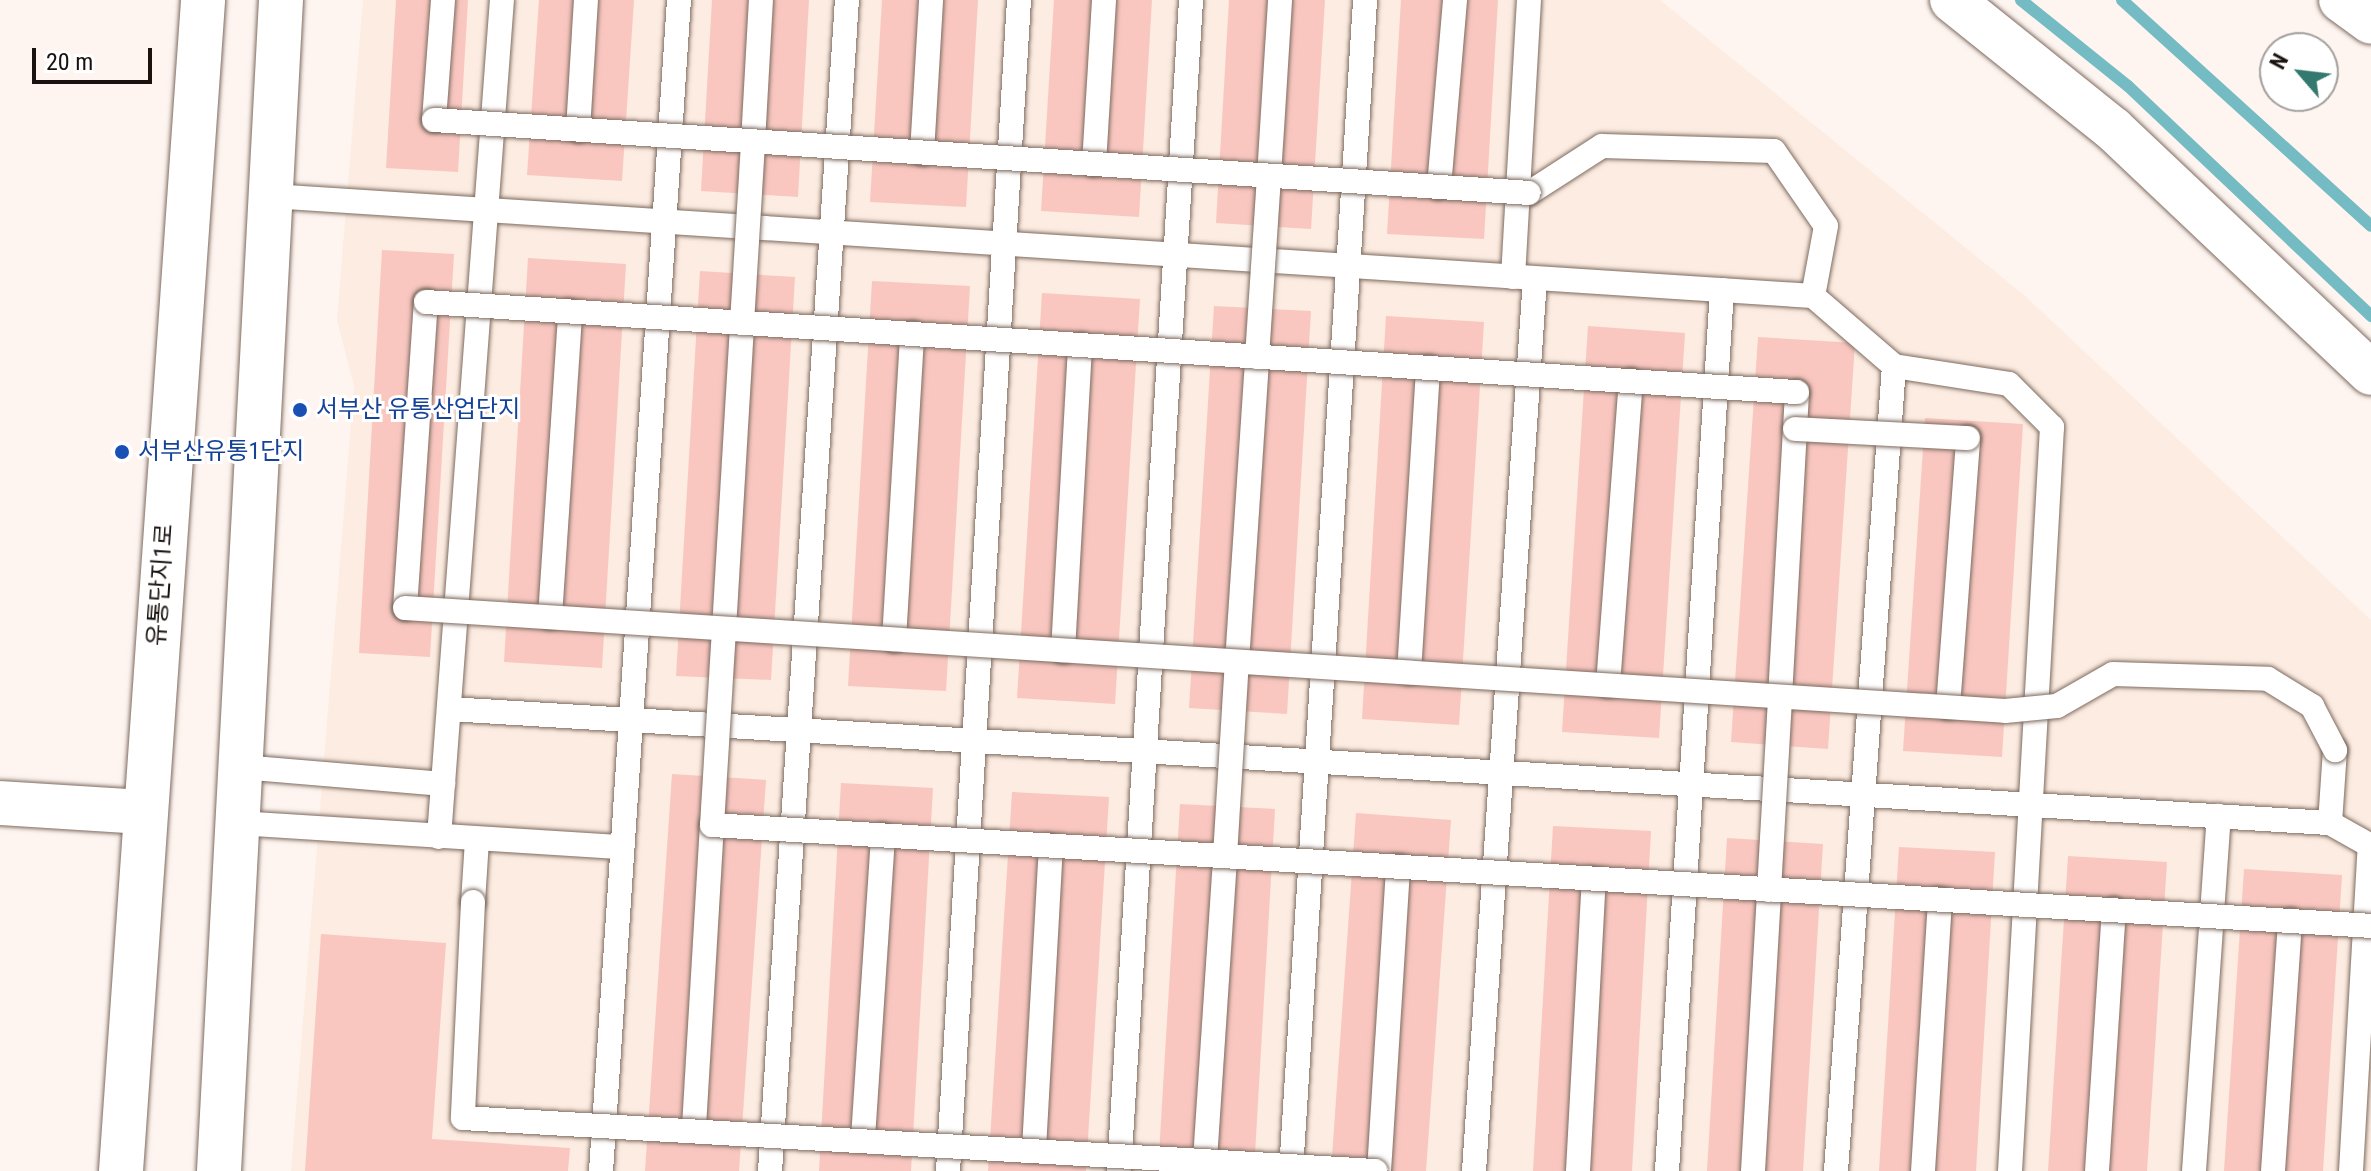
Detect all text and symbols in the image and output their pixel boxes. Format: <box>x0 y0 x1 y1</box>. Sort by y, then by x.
scale bar <box>36 32 156 82</box>
north arrow <box>2259 32 2339 112</box>
text: 20 m <box>46 48 93 76</box>
text: N <box>2265 50 2293 73</box>
place label: 서부산 유통산업단지 <box>316 396 520 424</box>
marker: 서부산 유통산업단지 <box>291 401 309 419</box>
place label: 서부산유통1단지 <box>138 438 304 466</box>
marker: 서부산유통1단지 <box>113 443 131 461</box>
street label: 유통단지1로 <box>142 523 180 647</box>

